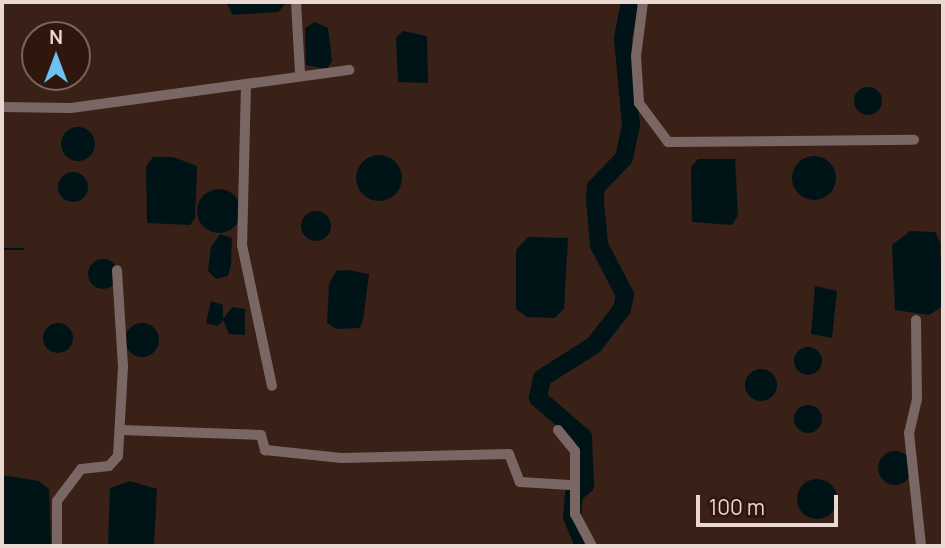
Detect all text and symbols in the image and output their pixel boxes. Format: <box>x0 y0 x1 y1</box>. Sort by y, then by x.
north arrow <box>21 21 91 91</box>
text: N <box>49 24 63 50</box>
scale bar <box>700 482 842 526</box>
text: 100 m <box>709 493 765 521</box>

